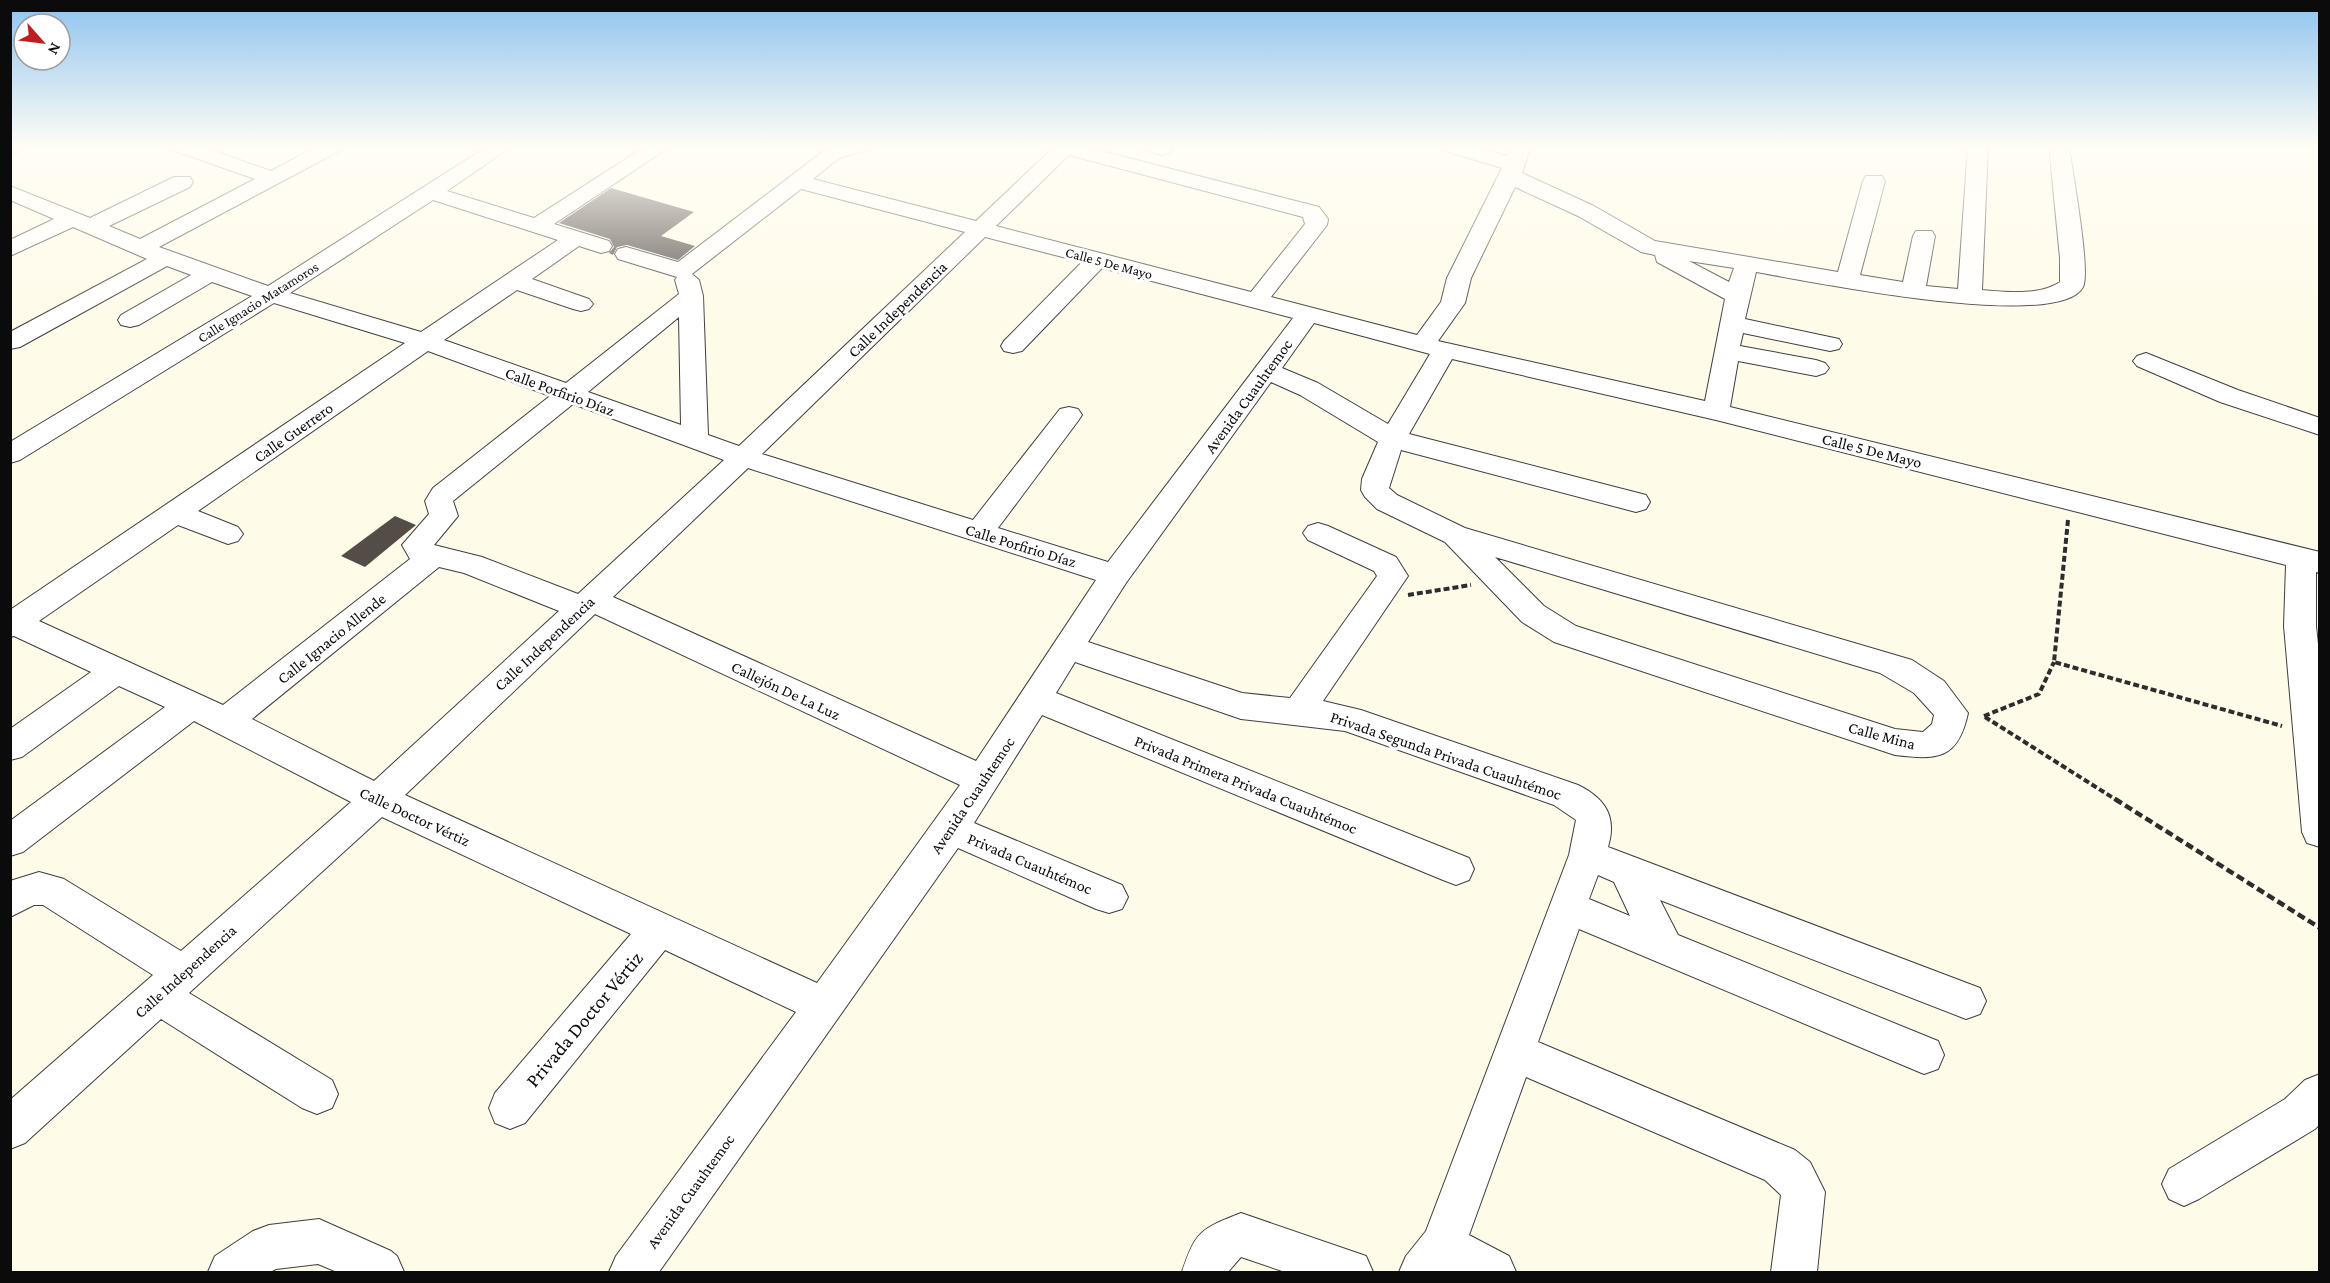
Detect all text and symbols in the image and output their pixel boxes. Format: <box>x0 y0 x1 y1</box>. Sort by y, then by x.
north arrow <box>12 12 72 72</box>
text: N <box>45 40 65 58</box>
street label: Calle 5 De Mayo <box>1064 244 1154 282</box>
street label: Calle Ignacio Matamoros <box>195 258 321 346</box>
street label: Calle Independencia <box>845 258 951 361</box>
street label: Avenida Cuauhtemoc <box>1201 336 1296 457</box>
street label: Calle Porfirio Díaz <box>503 364 617 419</box>
street label: Calle Guerrero <box>251 399 336 466</box>
street label: Calle 5 De Mayo <box>1820 430 1924 472</box>
street label: Calle Porfirio Díaz <box>963 521 1079 570</box>
street label: Calle Ignacio Allende <box>274 590 389 688</box>
street label: Calle Independencia <box>491 592 599 695</box>
street label: Callejón De La Luz <box>728 658 843 724</box>
street label: Privada Segunda Privada Cuauhtémoc <box>1328 708 1564 804</box>
street label: Calle Mina <box>1847 718 1918 753</box>
street label: Privada Primera Privada Cuauhtémoc <box>1132 732 1360 837</box>
street label: Avenida Cuauhtemoc <box>927 734 1018 857</box>
street label: Calle Doctor Vértiz <box>357 783 473 850</box>
street label: Privada Cuauhtémoc <box>965 830 1095 897</box>
street label: Calle Independencia <box>131 921 241 1022</box>
street label: Privada Doctor Vértiz <box>521 947 647 1091</box>
street label: Avenida Cuauhtemoc <box>643 1131 738 1252</box>

